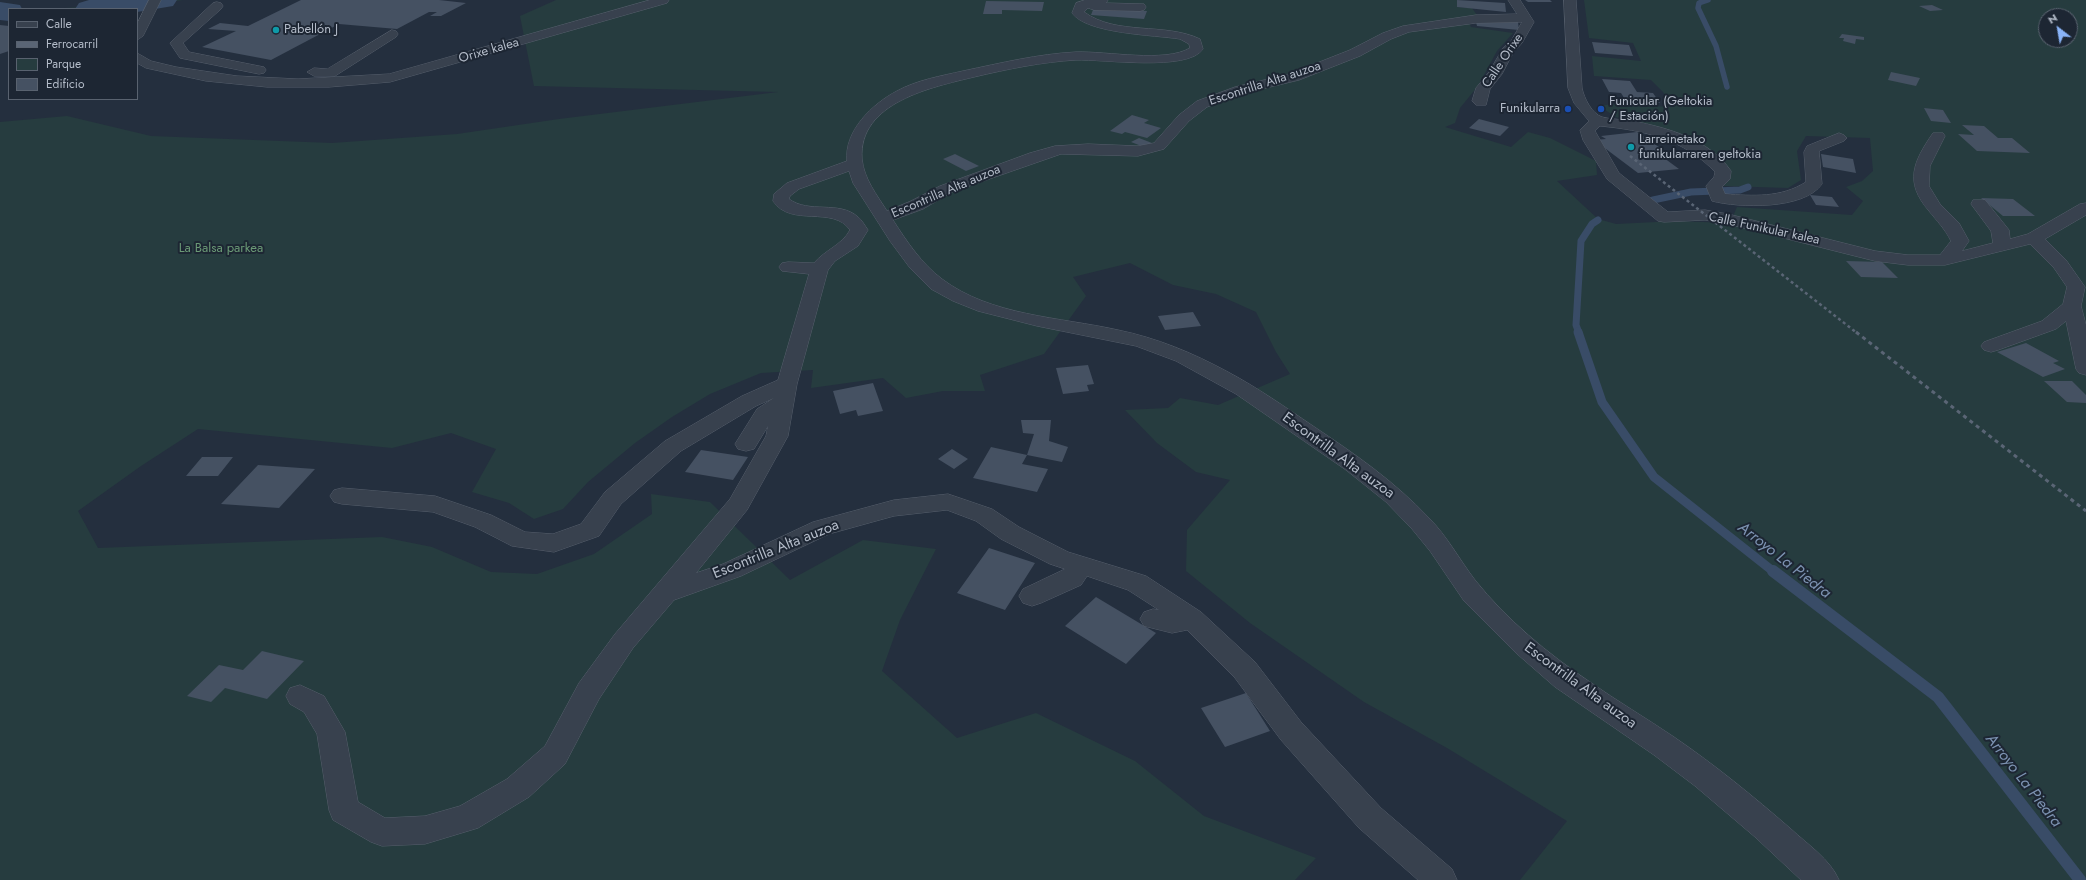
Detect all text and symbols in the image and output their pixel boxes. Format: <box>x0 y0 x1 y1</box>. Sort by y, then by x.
legend <box>8 8 138 100</box>
north arrow <box>2038 8 2078 48</box>
text: N <box>2044 9 2060 28</box>
text: Calle <box>46 15 72 33</box>
place label: Pabellón J <box>284 22 338 38</box>
marker: Pabellón J <box>271 25 281 35</box>
street label: Calle Orixe <box>1479 31 1527 91</box>
text: Ferrocarril <box>46 35 98 53</box>
street label: Orixe kalea <box>457 35 521 67</box>
text: Parque <box>46 55 81 73</box>
street label: Escontrilla Alta auzoa <box>1207 59 1323 109</box>
text: Edificio <box>46 75 85 93</box>
place label: Funicular (Geltokia / Estación) <box>1609 94 1712 125</box>
place label: Funikularra <box>1500 101 1560 117</box>
marker: Funikularra <box>1563 104 1573 114</box>
marker: Funicular (Geltokia / Estación) <box>1596 104 1606 114</box>
place label: Larreinetako funikularraren geltokia <box>1639 132 1761 163</box>
marker: Larreinetako funikularraren geltokia <box>1626 142 1636 152</box>
street label: Escontrilla Alta auzoa <box>889 162 1003 222</box>
street label: Calle Funikular kalea <box>1707 210 1821 248</box>
park label: La Balsa parkea <box>179 241 263 257</box>
street label: Escontrilla Alta auzoa <box>1278 409 1398 503</box>
street label: Escontrilla Alta auzoa <box>710 516 842 584</box>
water label: Arroyo La Piedra <box>1734 519 1834 603</box>
street label: Escontrilla Alta auzoa <box>1520 639 1640 733</box>
water label: Arroyo La Piedra <box>1981 731 2065 831</box>

